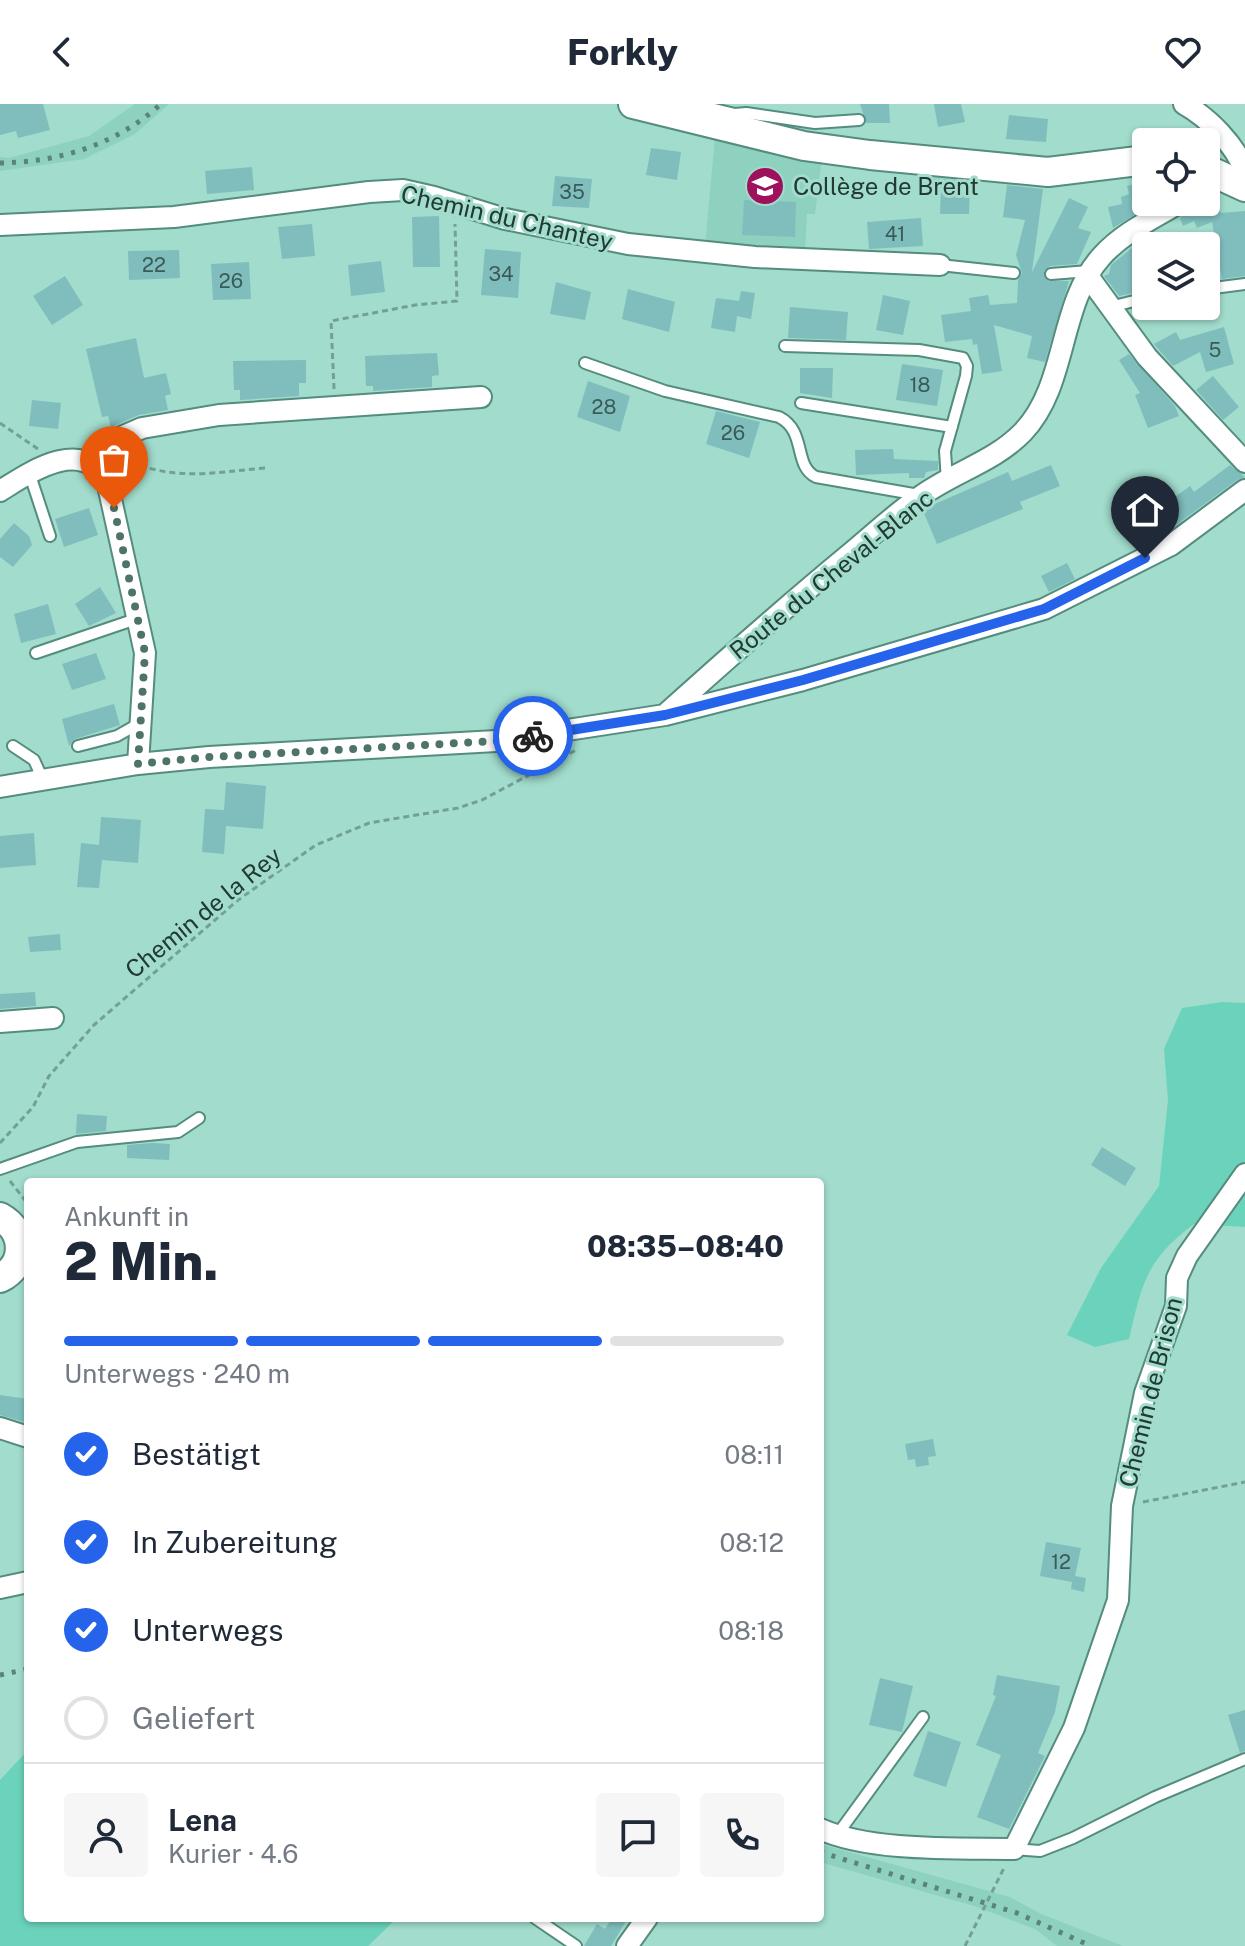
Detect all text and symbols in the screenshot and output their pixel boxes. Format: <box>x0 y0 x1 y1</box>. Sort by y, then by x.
icon: back <box>40 30 84 74</box>
icon: heart <box>1161 30 1205 74</box>
text: Forkly <box>567 31 678 73</box>
map controls <box>1132 128 1220 320</box>
button: locate <box>1132 128 1220 216</box>
school or university icon: Collège de Brent <box>744 165 786 207</box>
place label: Collège de Brent <box>793 172 979 200</box>
street label: Chemin du Chantey <box>398 179 616 255</box>
house number: 35 <box>559 180 585 204</box>
house number: 41 <box>885 222 905 246</box>
button: layers <box>1132 232 1220 320</box>
house number: 22 <box>142 253 166 277</box>
house number: 34 <box>488 262 514 286</box>
house number: 26 <box>219 269 243 293</box>
house number: 5 <box>1209 338 1221 362</box>
house number: 18 <box>909 373 931 397</box>
house number: 28 <box>592 395 616 419</box>
house number: 26 <box>721 421 745 445</box>
pin <box>80 426 148 508</box>
icon: bag <box>92 438 136 482</box>
pin <box>1111 476 1179 558</box>
street label: Route du Cheval-Blanc <box>724 483 938 665</box>
icon: home <box>1123 488 1167 532</box>
courier <box>493 696 573 776</box>
icon: bike <box>511 714 555 758</box>
street label: Chemin de la Rey <box>120 841 287 983</box>
text: Ankunft in <box>64 1201 189 1232</box>
text: 08:35–08:40 <box>587 1228 784 1264</box>
text: 2 Min. <box>64 1231 218 1292</box>
street label: Chemin de Brison <box>1113 1294 1187 1490</box>
text: Unterwegs · 240 m <box>64 1358 290 1389</box>
icon: check <box>64 1432 108 1476</box>
text: Bestätigt <box>132 1436 261 1472</box>
text: 08:11 <box>724 1439 784 1470</box>
icon: check <box>64 1520 108 1564</box>
text: In Zubereitung <box>132 1524 338 1560</box>
text: 08:12 <box>719 1527 784 1558</box>
house number: 12 <box>1051 1550 1071 1574</box>
icon: check <box>64 1608 108 1652</box>
text: Unterwegs <box>132 1612 283 1648</box>
text: 08:18 <box>718 1615 784 1646</box>
text: Geliefert <box>132 1700 255 1736</box>
button: person <box>64 1793 148 1877</box>
button: chat <box>596 1793 680 1877</box>
button: phone <box>700 1793 784 1877</box>
text: Lena <box>168 1802 237 1838</box>
text: Kurier · 4.6 <box>168 1838 299 1869</box>

